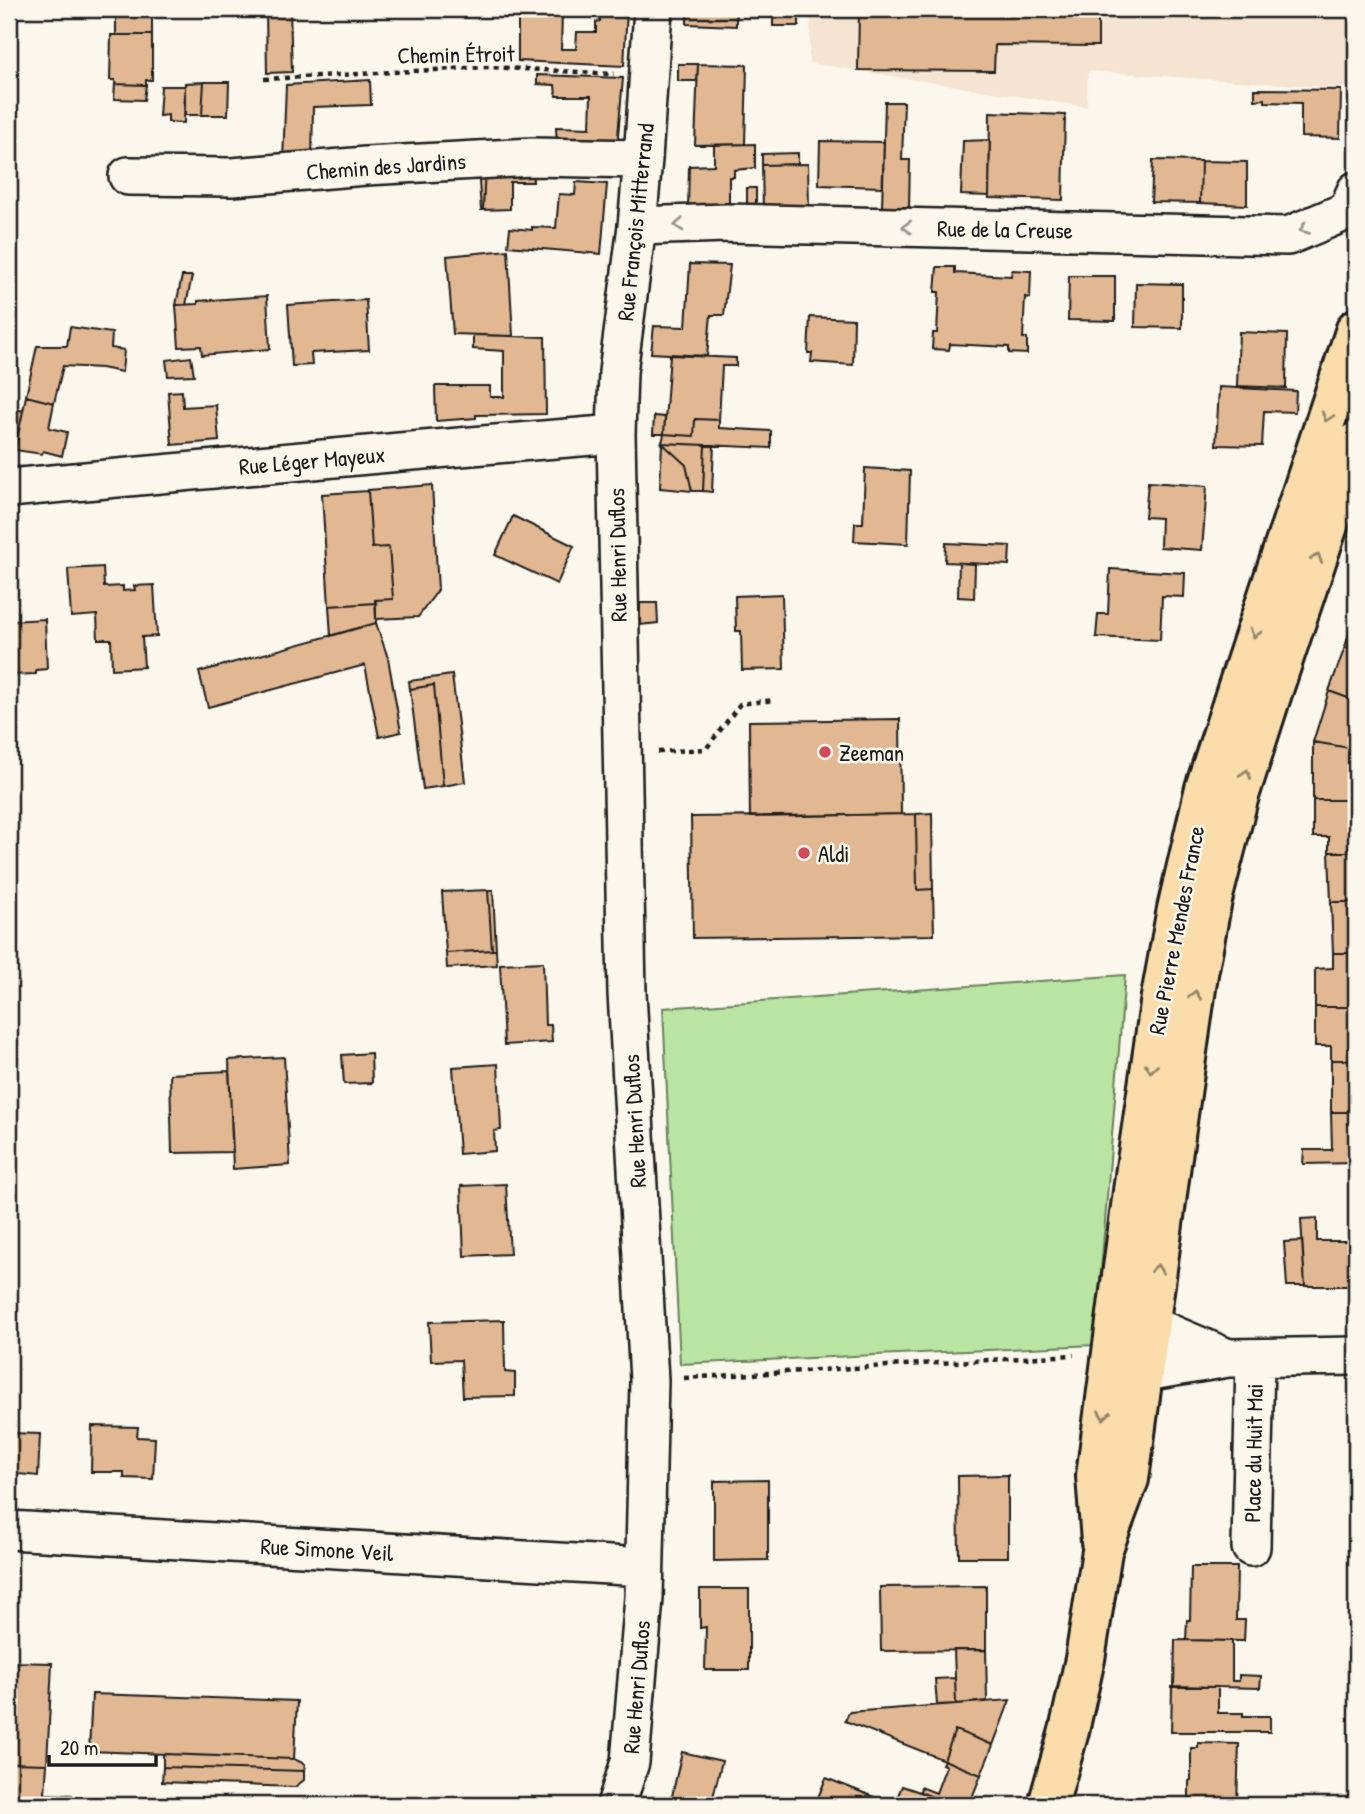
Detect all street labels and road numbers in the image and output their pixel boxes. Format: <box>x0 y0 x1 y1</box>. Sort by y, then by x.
street label: Chemin Étroit <box>397 37 516 71</box>
street label: Rue François Mitterrand <box>609 122 661 322</box>
street label: Chemin des Jardins <box>305 145 467 187</box>
street label: Rue de la Creuse <box>937 212 1073 246</box>
street label: Rue Léger Mayeux <box>238 438 386 482</box>
street label: Rue Henri Duflos <box>600 488 634 622</box>
street label: Rue Pierre Mendes France <box>1141 823 1211 1037</box>
street label: Rue Henri Duflos <box>615 1053 653 1189</box>
street label: Place du Huit Mai <box>1236 1383 1270 1523</box>
street label: Rue Simone Veil <box>260 1530 395 1568</box>
street label: Rue Henri Duflos <box>615 1619 657 1755</box>

